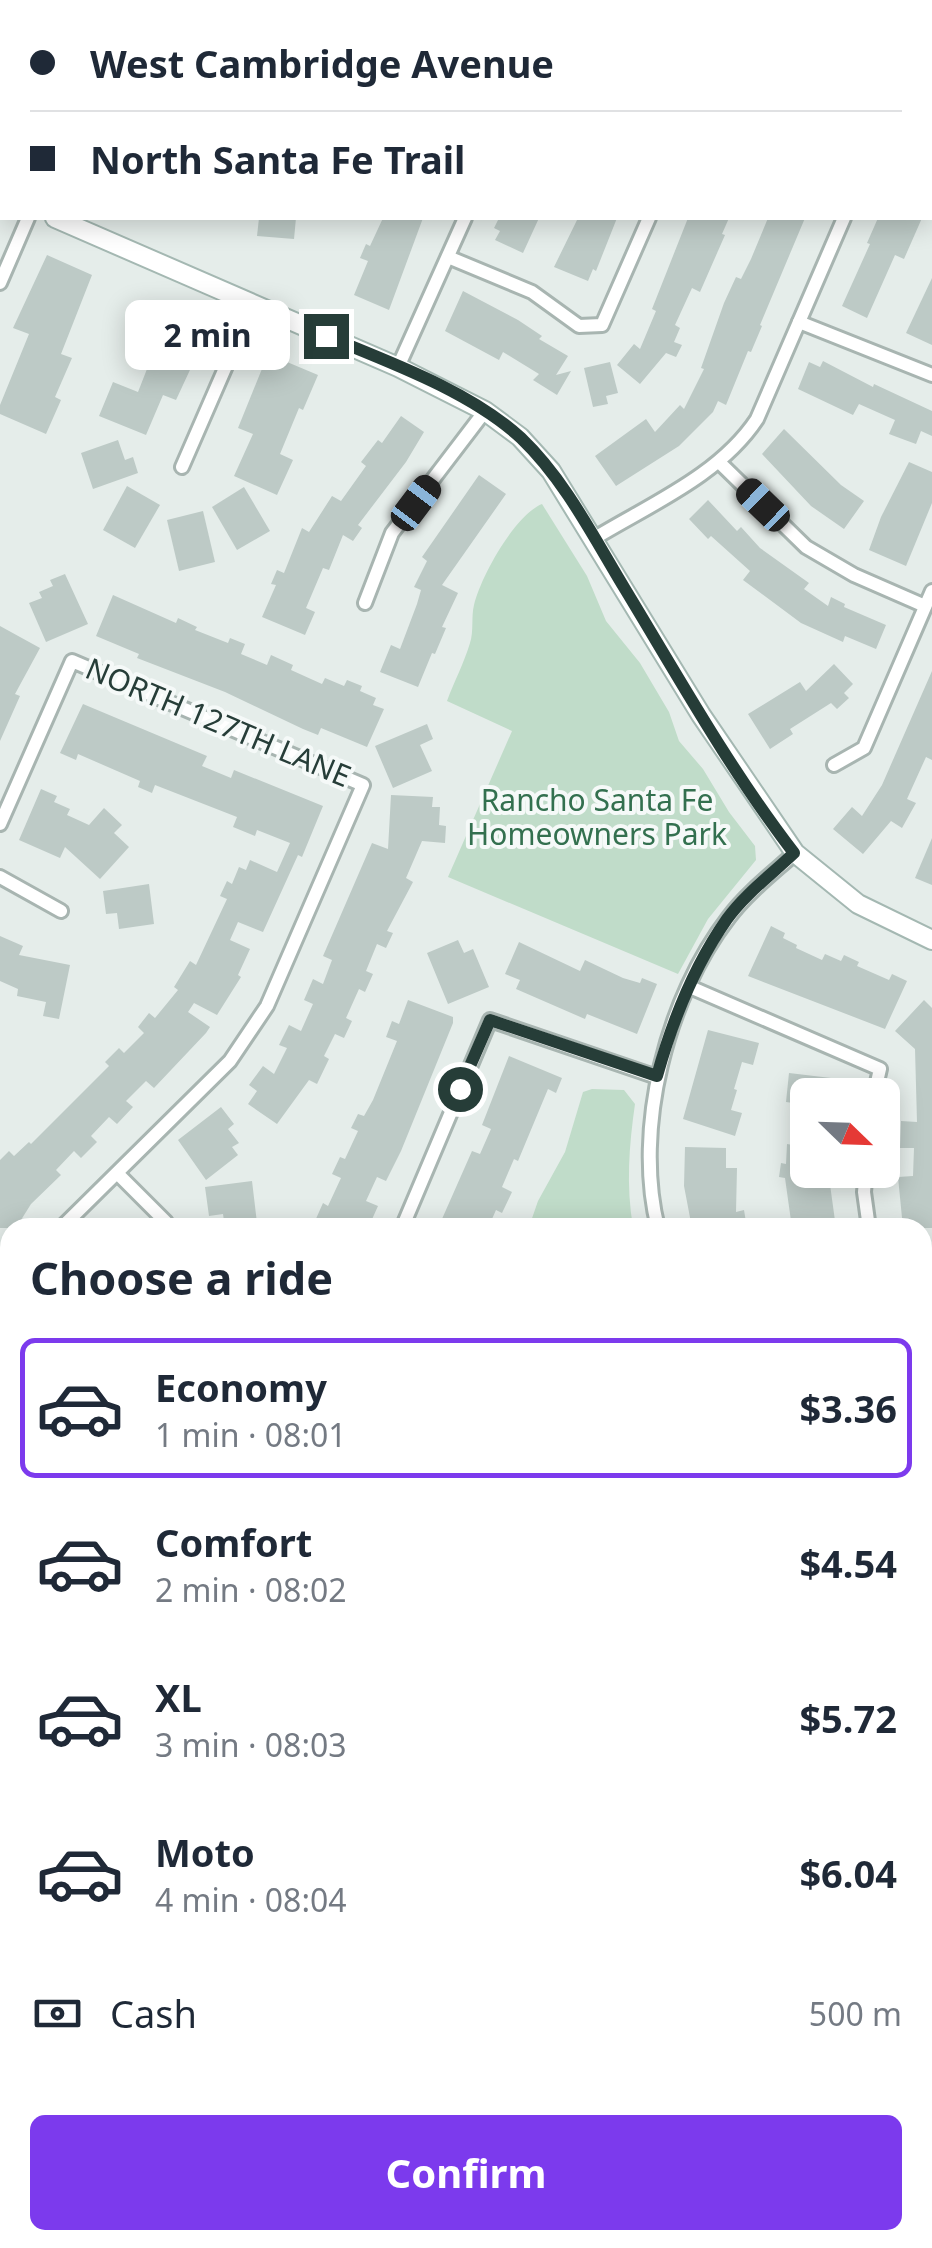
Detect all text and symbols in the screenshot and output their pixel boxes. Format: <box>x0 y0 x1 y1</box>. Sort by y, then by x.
text: West Cambridge Avenue <box>90 37 554 89</box>
text: North Santa Fe Trail <box>90 133 465 185</box>
callout: 2 min <box>126 301 291 371</box>
text: 2 min <box>163 313 252 356</box>
route end <box>304 314 349 359</box>
car <box>386 470 446 536</box>
car <box>731 473 795 537</box>
street label: NORTH 127TH LANE <box>80 647 357 796</box>
park label: Rancho Santa Fe Homeowners Park <box>467 779 727 854</box>
route start <box>438 1067 483 1112</box>
north arrow <box>790 1078 900 1188</box>
map controls <box>790 1078 900 1188</box>
text: Choose a ride <box>30 1247 333 1308</box>
text: Economy <box>155 1361 327 1413</box>
icon: car <box>35 1363 125 1453</box>
text: $3.36 <box>799 1382 897 1434</box>
text: 1 min · 08:01 <box>155 1413 347 1456</box>
text: Comfort <box>155 1516 312 1568</box>
icon: car <box>35 1518 125 1608</box>
text: $4.54 <box>799 1537 897 1589</box>
text: 2 min · 08:02 <box>155 1568 347 1611</box>
text: XL <box>155 1671 202 1723</box>
icon: car <box>35 1673 125 1763</box>
text: $5.72 <box>799 1692 897 1744</box>
text: 3 min · 08:03 <box>155 1723 347 1766</box>
text: Moto <box>155 1826 255 1878</box>
icon: car <box>35 1828 125 1918</box>
text: $6.04 <box>799 1847 897 1899</box>
text: 4 min · 08:04 <box>155 1878 347 1921</box>
icon: cash <box>30 1986 85 2041</box>
text: Cash <box>110 1987 197 2039</box>
text: 500 m <box>809 1992 902 2035</box>
button: Confirm <box>30 2115 902 2230</box>

